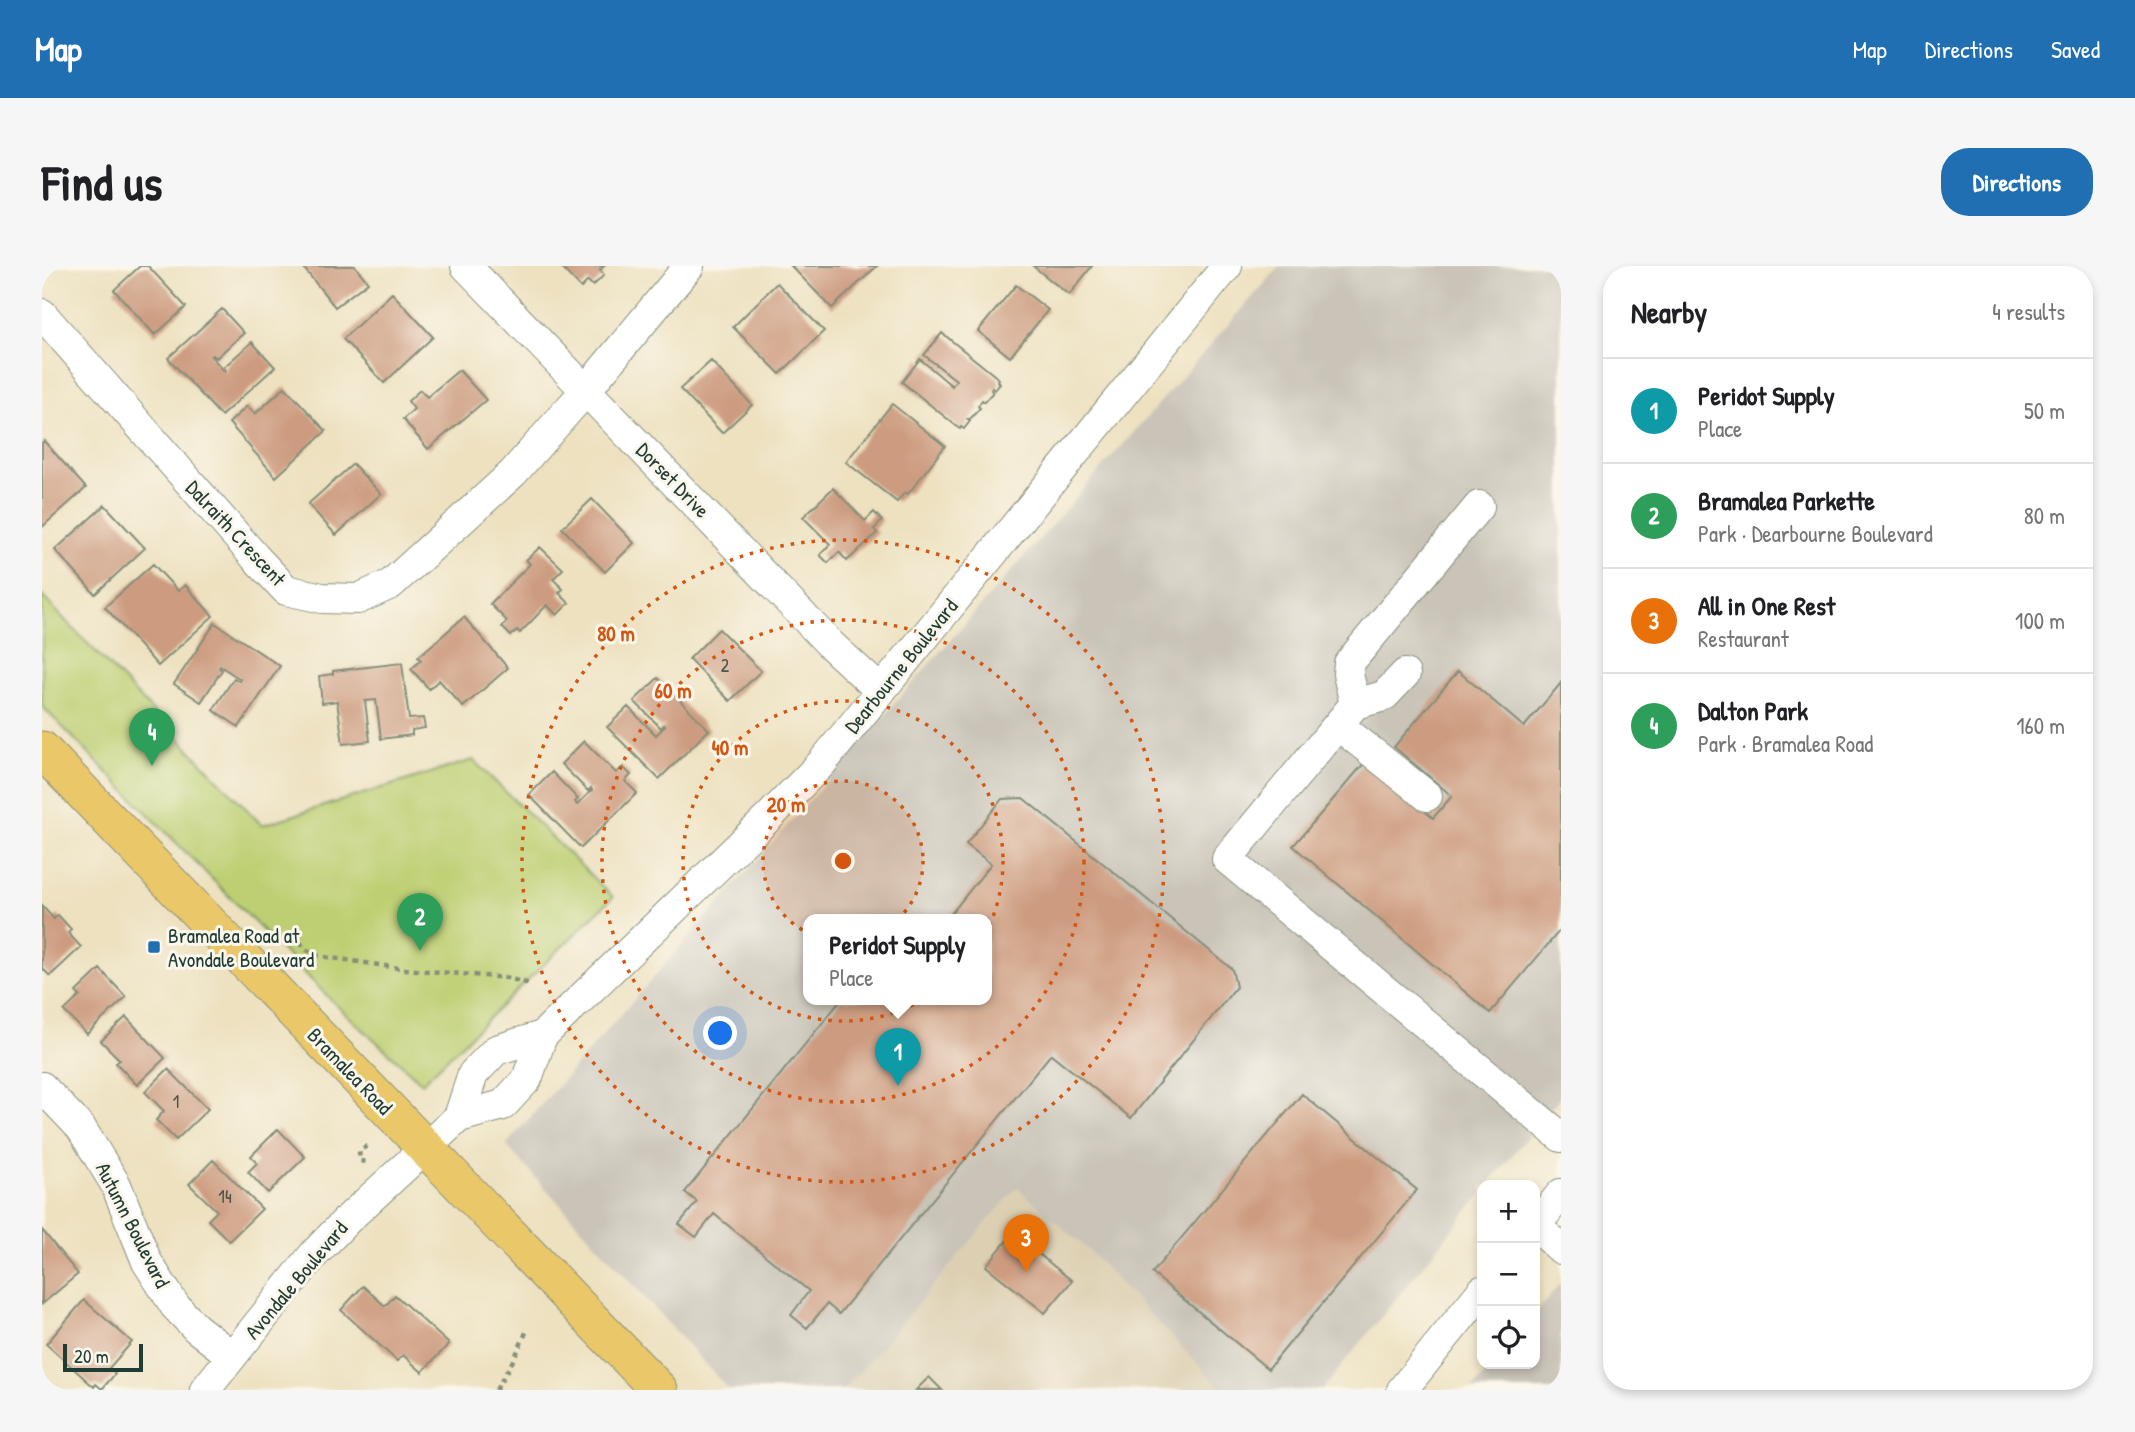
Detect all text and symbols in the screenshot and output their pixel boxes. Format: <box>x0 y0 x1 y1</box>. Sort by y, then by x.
text: Map <box>35 27 82 71</box>
text: Map <box>1853 33 1887 65</box>
text: Directions <box>1925 33 2013 65</box>
text: Saved <box>2051 33 2100 65</box>
button: Directions <box>1941 148 2093 216</box>
text: Find us <box>42 149 162 215</box>
text: Nearby <box>1631 292 1707 332</box>
text: 4 results <box>1992 296 2065 327</box>
text: Peridot Supply <box>1698 378 1835 413</box>
text: 1 <box>1650 395 1658 426</box>
text: 50 m <box>2024 395 2065 426</box>
text: Place <box>1698 413 1742 444</box>
street label: Dorset Drive <box>630 436 716 524</box>
street label: Dalraith Crescent <box>179 474 293 593</box>
text: Bramalea Parkette <box>1698 483 1875 518</box>
text: 2 <box>1649 500 1659 531</box>
text: 80 m <box>2024 500 2065 531</box>
text: Park · Dearbourne Boulevard <box>1698 518 1933 549</box>
text: All in One Rest <box>1698 588 1835 623</box>
street label: Dearbourne Boulevard <box>838 593 964 739</box>
text: 3 <box>1649 605 1659 636</box>
text: 100 m <box>2015 605 2065 636</box>
text: 80 m <box>597 619 635 648</box>
text: Restaurant <box>1698 623 1789 654</box>
house number: 2 <box>721 653 730 678</box>
text: 60 m <box>655 676 691 705</box>
text: Dalton Park <box>1698 693 1808 728</box>
pin: 4 <box>129 708 175 766</box>
text: 4 <box>1650 710 1658 741</box>
text: 160 m <box>2016 710 2065 741</box>
text: Park · Bramalea Road <box>1698 728 1873 759</box>
text: 40 m <box>712 733 748 762</box>
text: 20 m <box>767 790 805 819</box>
centre of rings <box>831 849 855 873</box>
pin: 2 <box>397 893 443 951</box>
popup <box>803 914 992 1005</box>
place label: Bramalea Road at Avondale Boulevard <box>168 921 314 974</box>
text: Peridot Supply <box>829 927 966 962</box>
marker: Bramalea Road at Avondale Boulevard <box>146 939 162 955</box>
text: Place <box>829 962 873 993</box>
your location <box>703 1016 737 1050</box>
street label: Bramalea Road <box>301 1021 399 1121</box>
pin: 1 <box>875 1028 921 1086</box>
house number: 1 <box>173 1089 179 1114</box>
street label: Autumn Boulevard <box>89 1157 177 1293</box>
map controls <box>1477 1180 1540 1369</box>
button: + <box>1477 1180 1540 1243</box>
house number: 14 <box>218 1184 232 1209</box>
pin: 3 <box>1003 1214 1049 1272</box>
street label: Avondale Boulevard <box>238 1215 354 1345</box>
button: − <box>1477 1243 1540 1306</box>
button: locate <box>1477 1306 1540 1369</box>
scale bar <box>63 1341 144 1373</box>
text: 20 m <box>74 1343 109 1369</box>

